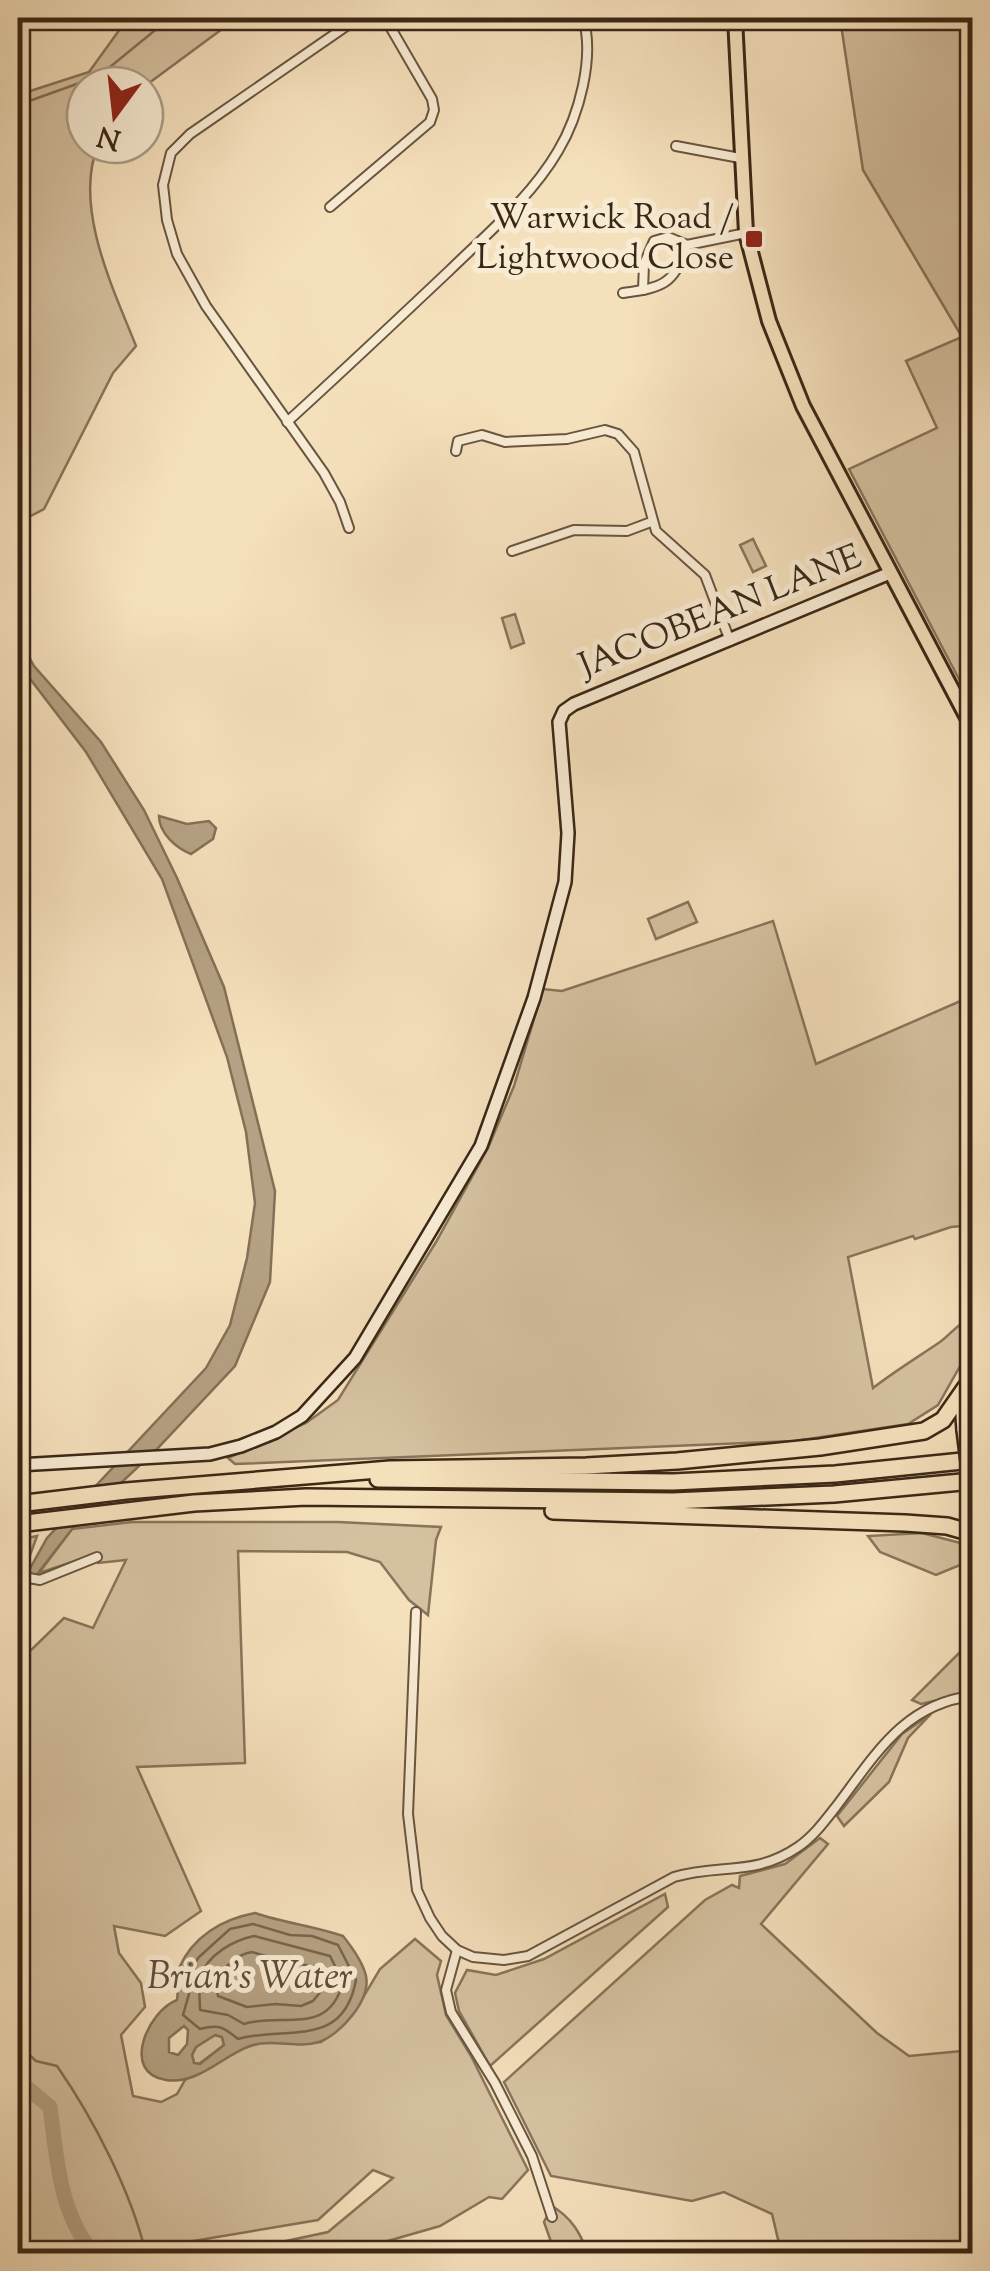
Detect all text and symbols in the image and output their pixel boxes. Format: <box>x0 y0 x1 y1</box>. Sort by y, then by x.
north arrow <box>65 65 165 165</box>
text: N <box>93 114 125 158</box>
place label: Warwick Road / Lightwood Close <box>476 194 734 285</box>
marker: Warwick Road / Lightwood Close <box>743 228 765 250</box>
street label: JACOBEAN LANE <box>570 533 870 694</box>
water label: Brian's Water <box>147 1952 353 2006</box>

